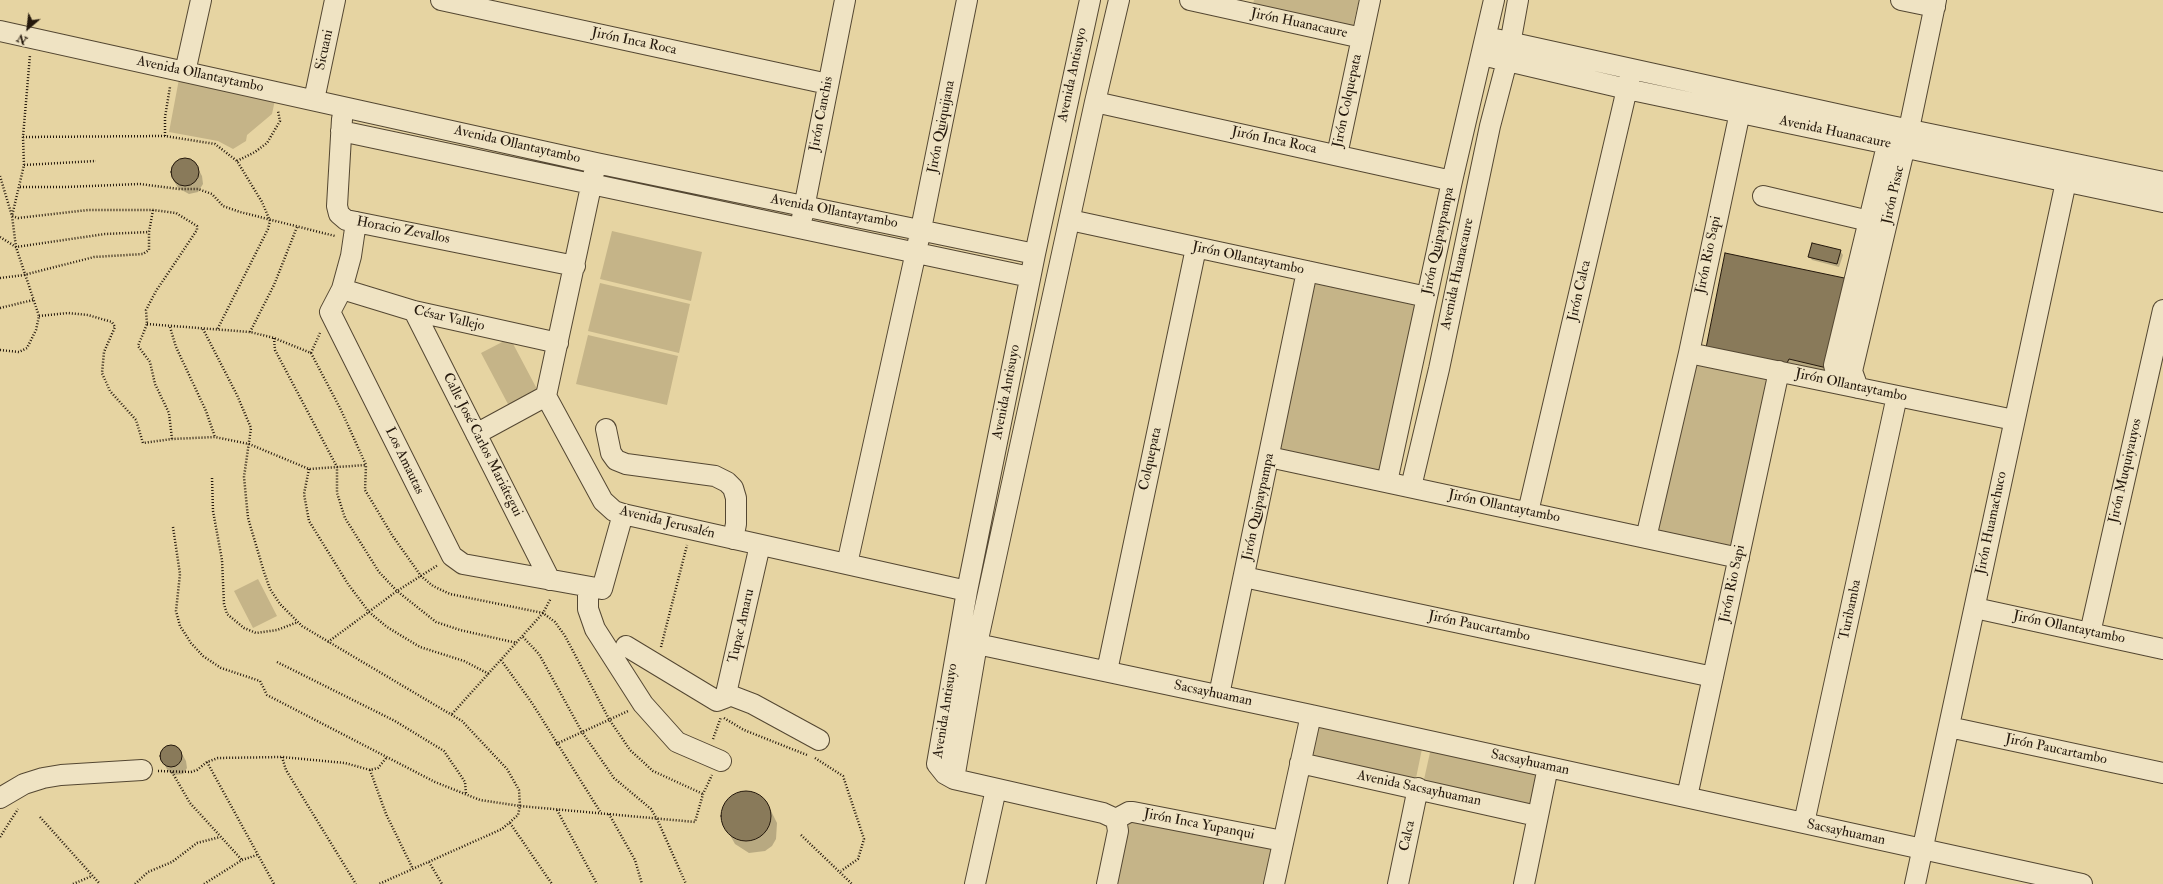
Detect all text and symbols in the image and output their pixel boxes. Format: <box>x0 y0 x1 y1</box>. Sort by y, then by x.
street label: Jirón Huanacaure <box>1249 6 1349 42</box>
north arrow <box>8 8 48 48</box>
street label: Jirón Inca Roca <box>590 25 678 59</box>
street label: Avenida Antisuyo <box>1055 26 1091 124</box>
street label: Sicuani <box>313 28 337 72</box>
text: N <box>15 31 30 47</box>
street label: Avenida Ollantaytambo <box>135 53 265 97</box>
street label: Jirón Colquepata <box>1330 53 1366 149</box>
street label: Jirón Canchis <box>807 75 837 153</box>
street label: Jirón Quiquijana <box>925 79 959 175</box>
street label: Avenida Huanacaure <box>1778 113 1892 153</box>
street label: Avenida Ollantaytambo <box>452 122 582 168</box>
street label: Jirón Inca Roca <box>1230 124 1318 158</box>
street label: Jirón Pisac <box>1879 164 1909 226</box>
street label: Jirón Quipaypampa <box>1419 186 1459 296</box>
street label: Avenida Ollantaytambo <box>769 191 899 233</box>
street label: Horacio Zevallos <box>355 214 451 248</box>
street label: Jirón Rio Sapi <box>1693 215 1725 295</box>
street label: Avenida Huanacaure <box>1438 217 1478 331</box>
street label: Jirón Ollantaytambo <box>1191 239 1305 279</box>
street label: Jirón Calca <box>1565 259 1595 323</box>
street label: César Vallejo <box>412 303 486 335</box>
street label: Avenida Antisuyo <box>990 343 1024 441</box>
street label: Jirón Ollantaytambo <box>1794 366 1908 406</box>
street label: Calle José Carlos Mariátegui <box>438 370 526 520</box>
street label: Jirón Muquiyauyos <box>2106 417 2146 525</box>
street label: Los Amautas <box>381 425 427 497</box>
street label: Colquepata <box>1136 426 1166 492</box>
street label: Jirón Quipaypampa <box>1239 452 1279 562</box>
street label: Jirón Huamachuco <box>1973 470 2011 576</box>
street label: Jirón Ollantaytambo <box>1447 487 1561 527</box>
street label: Avenida Jerusalén <box>618 503 716 543</box>
street label: Jirón Rio Sapi <box>1717 544 1749 624</box>
street label: Turibamba <box>1836 578 1866 642</box>
street label: Tupac Amaru <box>725 587 759 665</box>
street label: Jirón Paucartambo <box>1427 608 1531 646</box>
street label: Jirón Ollantaytambo <box>2012 608 2126 648</box>
street label: Avenida Antisuyo <box>930 662 962 760</box>
street label: Sacsayhuaman <box>1172 677 1254 711</box>
street label: Jirón Paucartambo <box>2004 731 2108 769</box>
street label: Sacsayhuaman <box>1489 746 1571 780</box>
street label: Avenida Sacsayhuaman <box>1355 768 1483 810</box>
street label: Jirón Inca Yupanqui <box>1142 806 1256 844</box>
street label: Sacsayhuaman <box>1805 816 1887 850</box>
street label: Calca <box>1397 819 1419 853</box>

